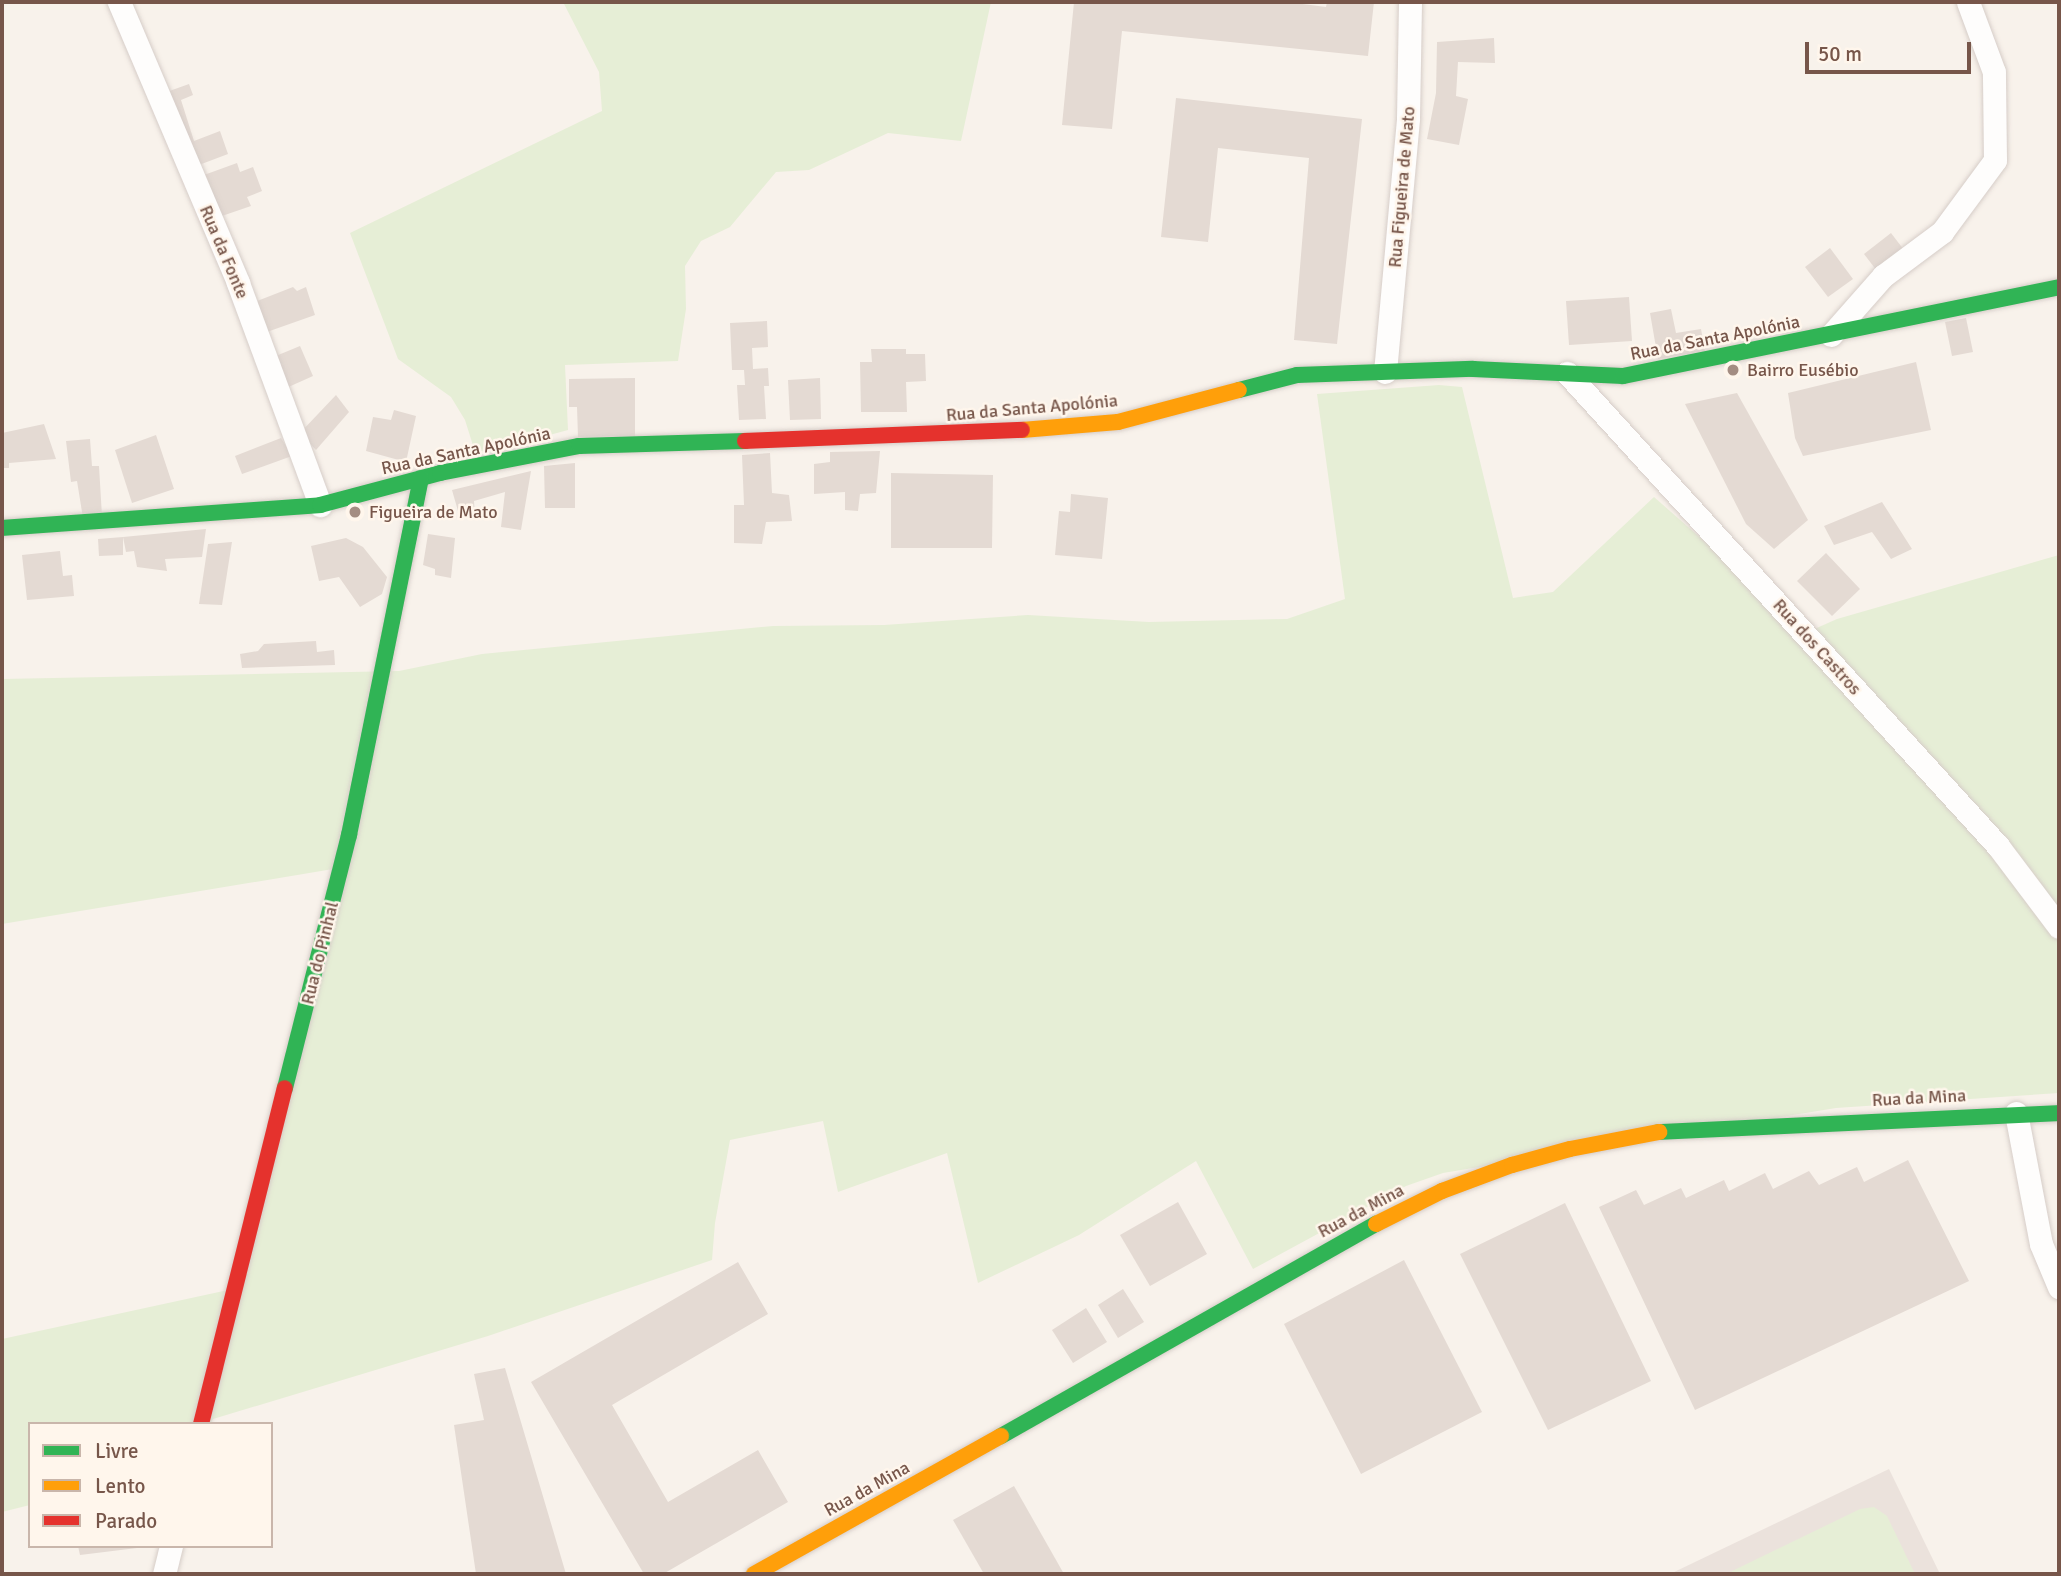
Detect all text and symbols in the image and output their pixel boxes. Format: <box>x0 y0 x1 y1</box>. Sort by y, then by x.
scale bar <box>1809 28 1975 72</box>
text: 50 m <box>1818 41 1862 67</box>
street label: Rua Figueira de Mato <box>1384 105 1420 269</box>
street label: Rua da Fonte <box>195 202 253 302</box>
street label: Rua da Santa Apolónia <box>1628 311 1802 365</box>
place label: Bairro Eusébio <box>1747 359 1859 381</box>
marker: Bairro Eusébio <box>1725 362 1741 378</box>
street label: Rua da Santa Apolónia <box>945 390 1119 426</box>
street label: Rua da Santa Apolónia <box>379 423 553 479</box>
place label: Figueira de Mato <box>369 501 498 523</box>
marker: Figueira de Mato <box>347 504 363 520</box>
street label: Rua dos Castros <box>1768 595 1866 699</box>
street label: Rua do Pinhal <box>297 899 343 1007</box>
street label: Rua da Mina <box>1871 1085 1967 1111</box>
street label: Rua da Mina <box>1314 1179 1408 1243</box>
legend <box>28 1422 273 1548</box>
text: Livre <box>95 1438 138 1464</box>
street label: Rua da Mina <box>821 1457 913 1521</box>
text: Lento <box>95 1473 145 1499</box>
text: Parado <box>95 1508 157 1534</box>

